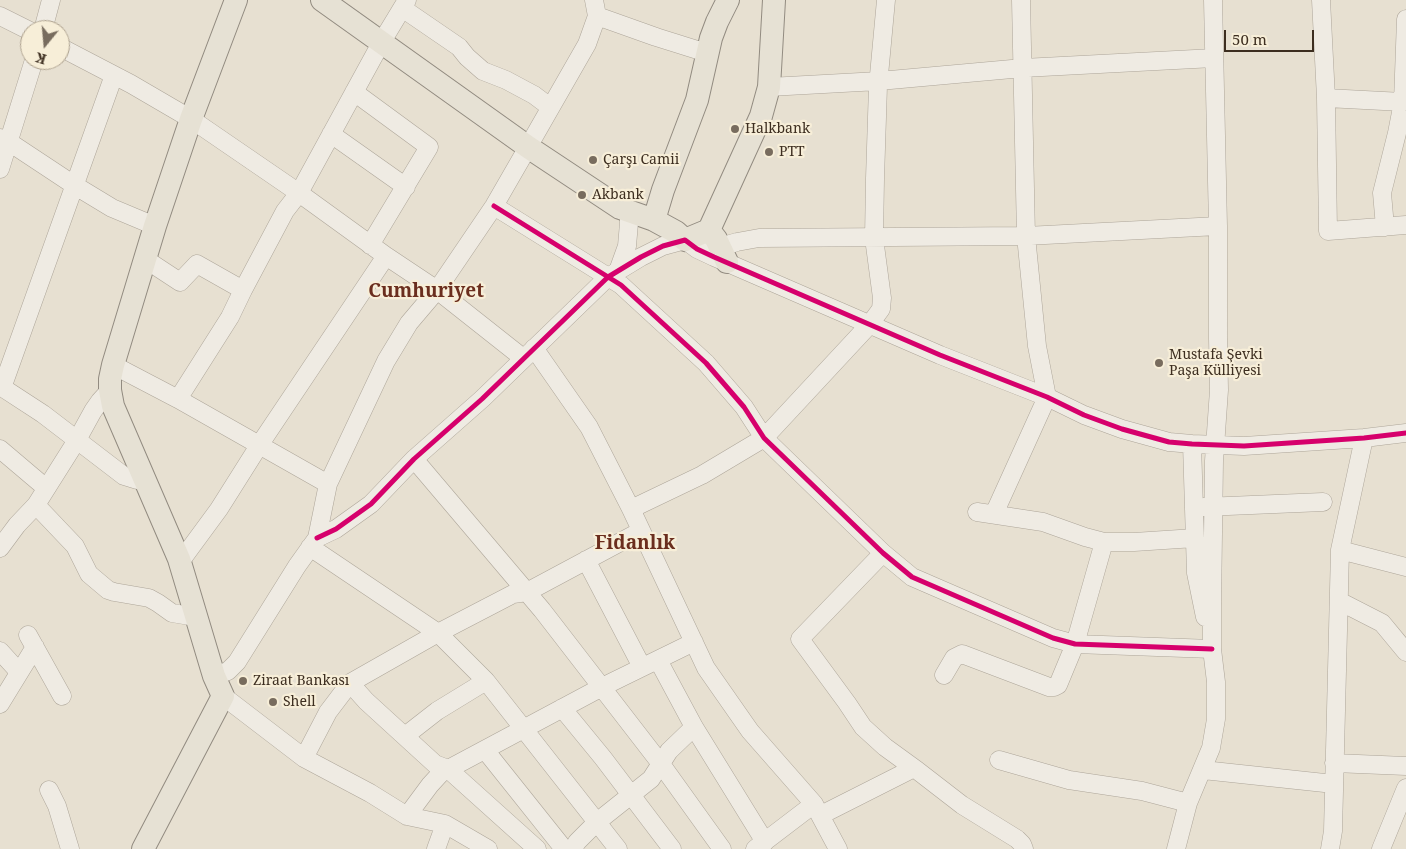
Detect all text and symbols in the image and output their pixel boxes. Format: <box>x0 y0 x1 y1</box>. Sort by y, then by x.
north arrow <box>20 20 70 70</box>
scale bar <box>1226 20 1316 52</box>
text: 50 m <box>1232 29 1267 49</box>
text: K <box>33 48 48 69</box>
place label: Halkbank <box>745 121 810 137</box>
marker: Halkbank <box>729 123 741 135</box>
place label: PTT <box>779 144 805 160</box>
marker: PTT <box>763 146 775 158</box>
place label: Çarşı Camii <box>603 152 679 168</box>
marker: Çarşı Camii <box>587 154 599 166</box>
place label: Akbank <box>592 187 644 203</box>
marker: Akbank <box>576 189 588 201</box>
district label: Cumhuriyet <box>368 281 484 303</box>
place label: Mustafa Şevki Paşa Külliyesi <box>1169 347 1263 380</box>
marker: Mustafa Şevki Paşa Külliyesi <box>1153 357 1165 369</box>
district label: Fidanlık <box>595 533 675 555</box>
place label: Ziraat Bankası <box>253 673 349 689</box>
marker: Ziraat Bankası <box>237 675 249 687</box>
place label: Shell <box>283 694 316 710</box>
marker: Shell <box>267 696 279 708</box>

